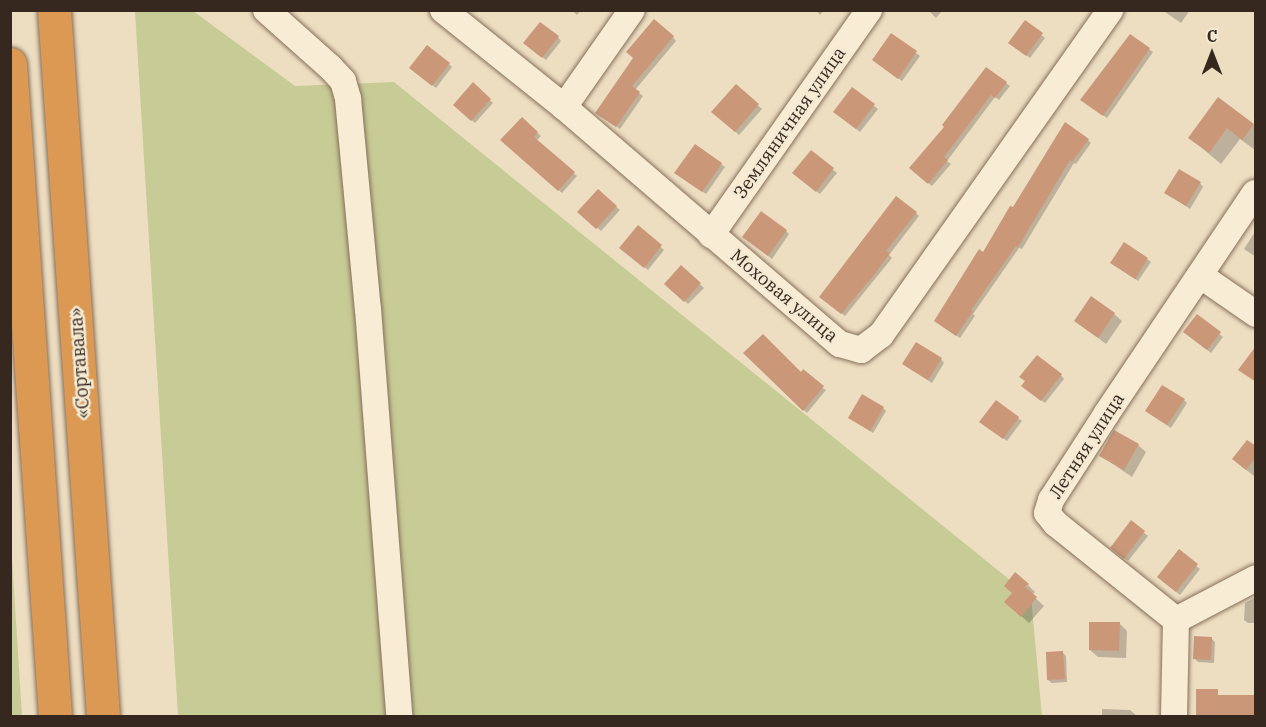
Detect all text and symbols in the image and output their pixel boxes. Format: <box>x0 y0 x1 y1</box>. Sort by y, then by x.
north arrow <box>1182 24 1242 84</box>
text: С <box>1207 26 1217 46</box>
street label: Земляничная улица <box>730 43 850 203</box>
street label: Моховая улица <box>726 245 842 347</box>
street label: «Сортавала» <box>65 307 95 419</box>
street label: Летняя улица <box>1045 389 1129 503</box>

